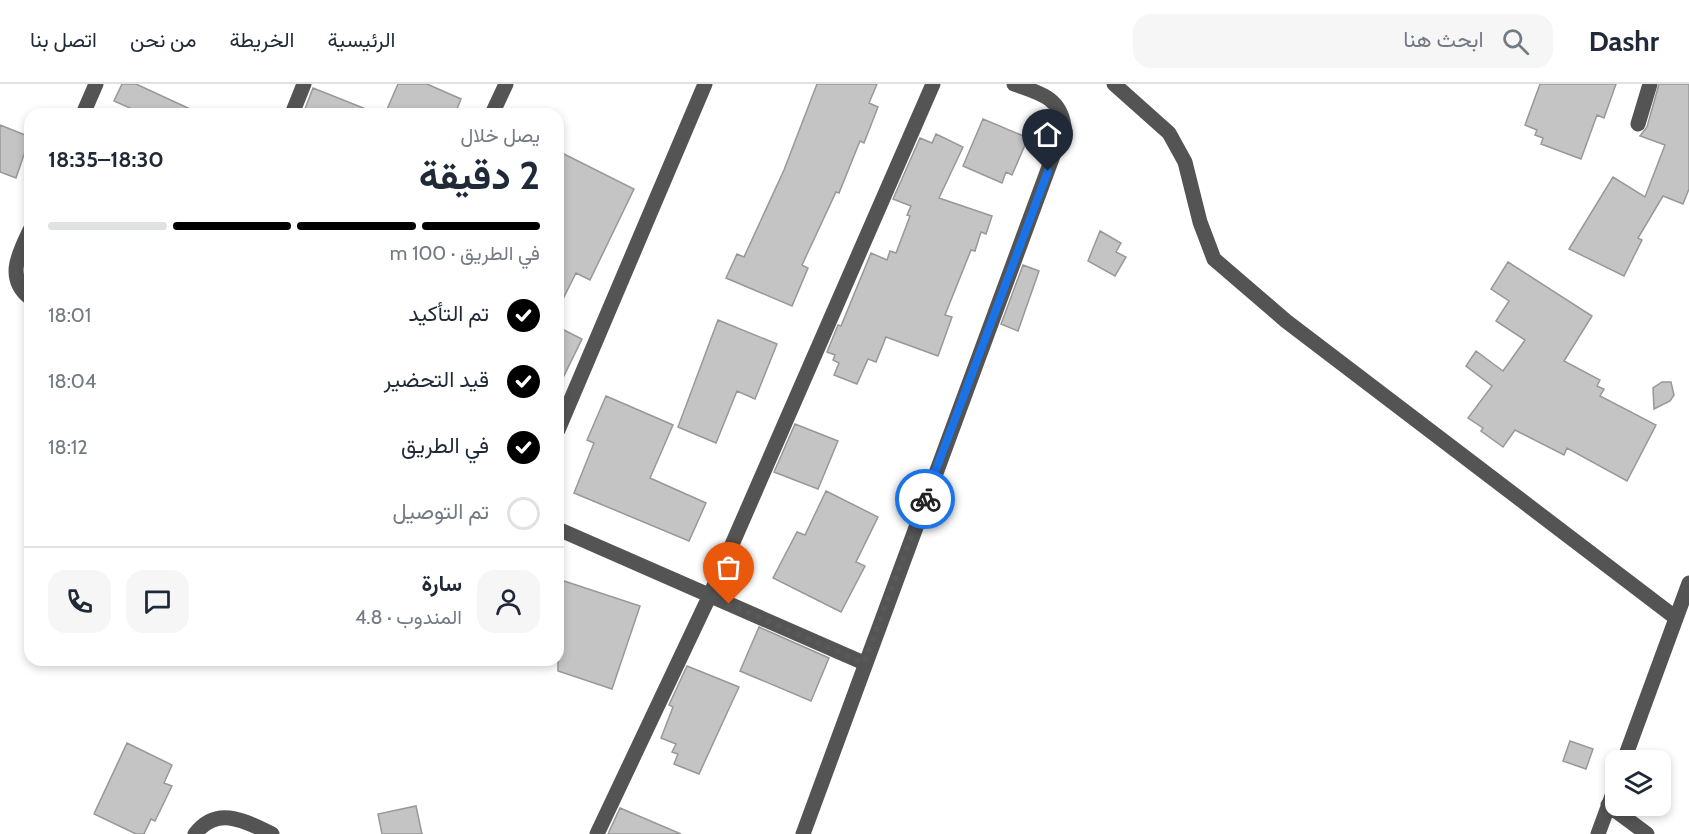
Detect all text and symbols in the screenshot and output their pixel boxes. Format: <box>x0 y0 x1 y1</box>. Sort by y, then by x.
search box <box>1133 14 1553 68</box>
text: Dashr <box>1589 24 1659 58</box>
icon: search <box>1499 25 1532 58</box>
text: ابحث هنا <box>1403 26 1484 53</box>
text: اتصل بنا <box>30 27 97 52</box>
text: من نحن <box>130 27 196 52</box>
text: الخريطة <box>229 27 294 52</box>
text: الرئيسية <box>327 27 395 52</box>
pin <box>1022 109 1073 171</box>
icon: home <box>1031 118 1064 151</box>
text: يصل خلال <box>460 123 540 147</box>
text: 18:30–18:35 <box>48 146 164 173</box>
text: 2 دقيقة <box>419 151 540 199</box>
text: في الطريق · 100 m <box>390 241 540 265</box>
icon: check <box>507 299 540 332</box>
text: تم التأكيد <box>408 300 489 327</box>
text: 18:01 <box>48 303 91 327</box>
icon: check <box>507 365 540 398</box>
text: قيد التحضير <box>384 366 489 393</box>
text: 18:04 <box>48 369 96 393</box>
icon: check <box>507 431 540 464</box>
text: في الطريق <box>401 432 489 459</box>
text: 18:12 <box>48 435 88 459</box>
courier <box>895 469 955 529</box>
icon: bike <box>909 483 942 516</box>
text: تم التوصيل <box>392 498 489 525</box>
pin <box>703 542 754 604</box>
icon: bag <box>712 551 745 584</box>
button: phone <box>48 570 111 633</box>
button: chat <box>126 570 189 633</box>
text: سارة <box>421 570 462 597</box>
button: person <box>477 570 540 633</box>
text: المندوب · 4.8 <box>355 605 462 629</box>
map controls <box>1605 750 1671 816</box>
button: layers <box>1605 750 1671 816</box>

